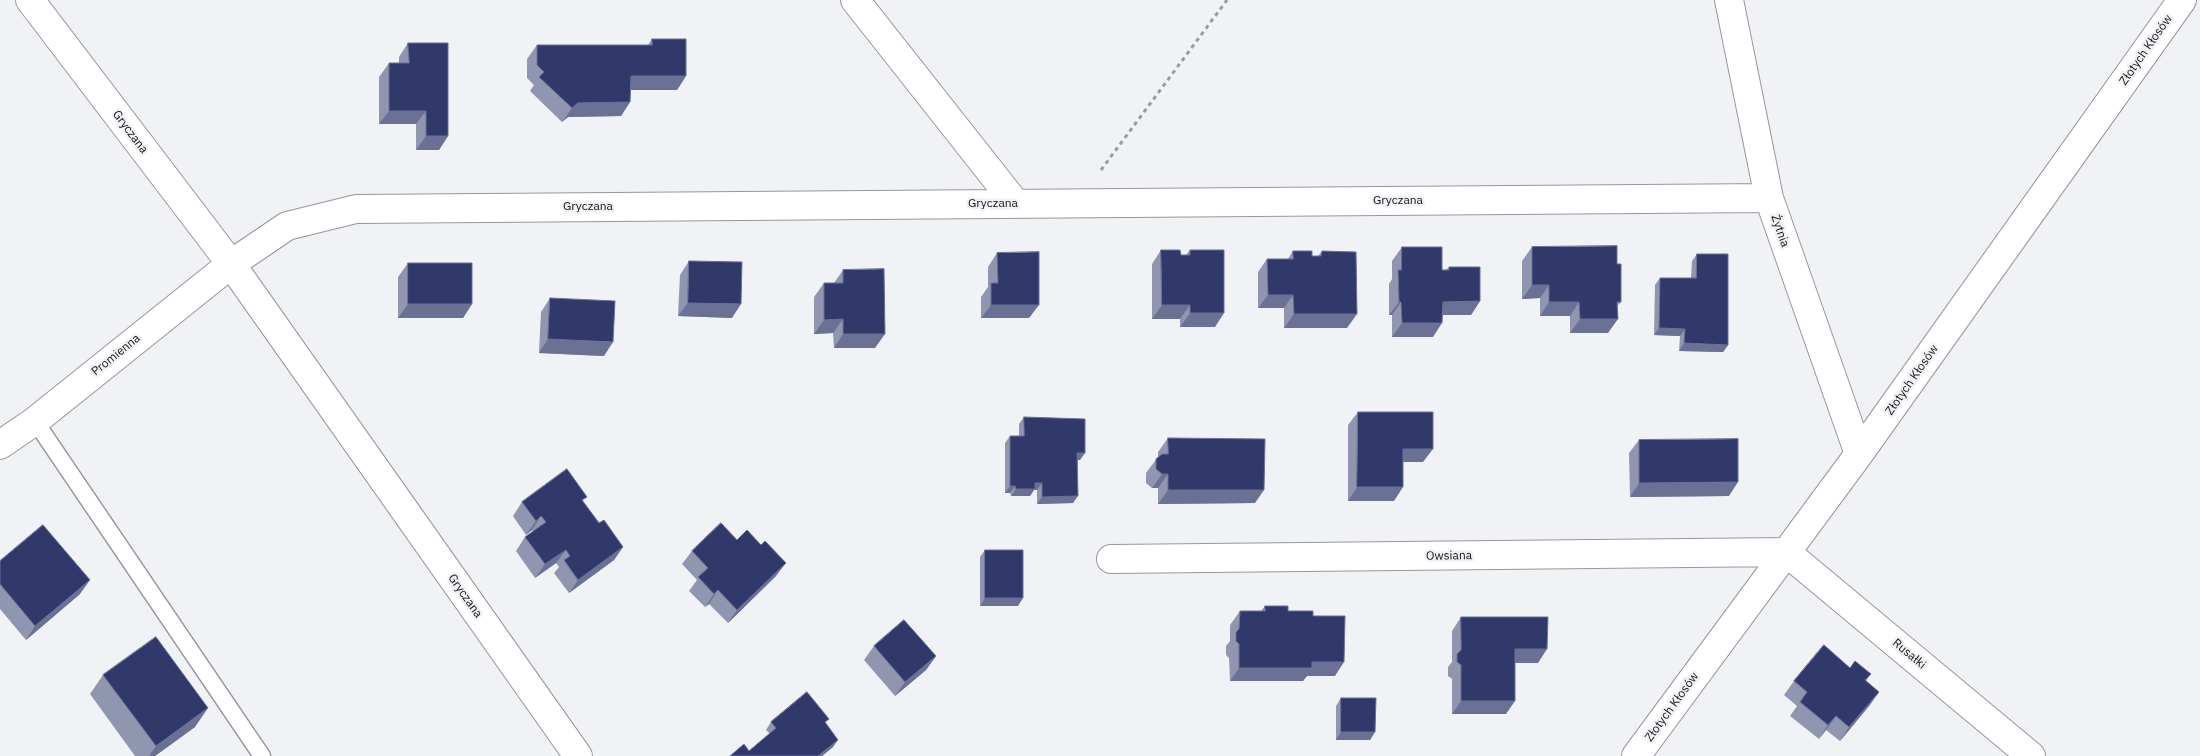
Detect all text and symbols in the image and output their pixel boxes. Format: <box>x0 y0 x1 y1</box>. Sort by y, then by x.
street label: Złotych Kłosów <box>2117 12 2175 88</box>
street label: Gryczana <box>109 108 151 156</box>
street label: Gryczana <box>1373 194 1423 208</box>
street label: Gryczana <box>968 197 1018 211</box>
street label: Gryczana <box>563 200 613 214</box>
street label: Żytnia <box>1768 213 1792 249</box>
street label: Promienna <box>89 331 143 379</box>
street label: Złotych Kłosów <box>1883 342 1941 418</box>
street label: Owsiana <box>1426 548 1472 564</box>
street label: Gryczana <box>445 571 485 621</box>
street label: Rusałki <box>1889 636 1929 672</box>
street label: Złotych Kłosów <box>1642 670 1702 744</box>

